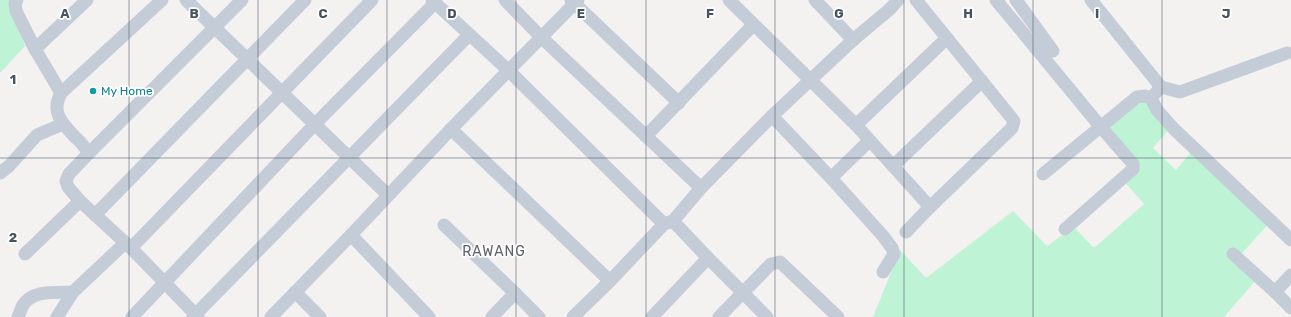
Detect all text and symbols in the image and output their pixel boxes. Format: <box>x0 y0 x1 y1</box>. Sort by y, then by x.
text: A <box>60 6 70 21</box>
text: B <box>189 6 199 21</box>
text: C <box>318 6 328 21</box>
text: D <box>447 6 457 21</box>
text: E <box>577 6 585 21</box>
text: F <box>706 6 714 21</box>
text: G <box>834 6 844 21</box>
text: H <box>963 6 973 21</box>
text: I <box>1095 6 1099 21</box>
text: J <box>1222 6 1230 21</box>
text: 1 <box>10 72 16 87</box>
place label: My Home <box>101 84 153 98</box>
marker: My Home <box>88 86 98 96</box>
text: 2 <box>9 230 17 245</box>
district label: RAWANG <box>462 243 526 260</box>

